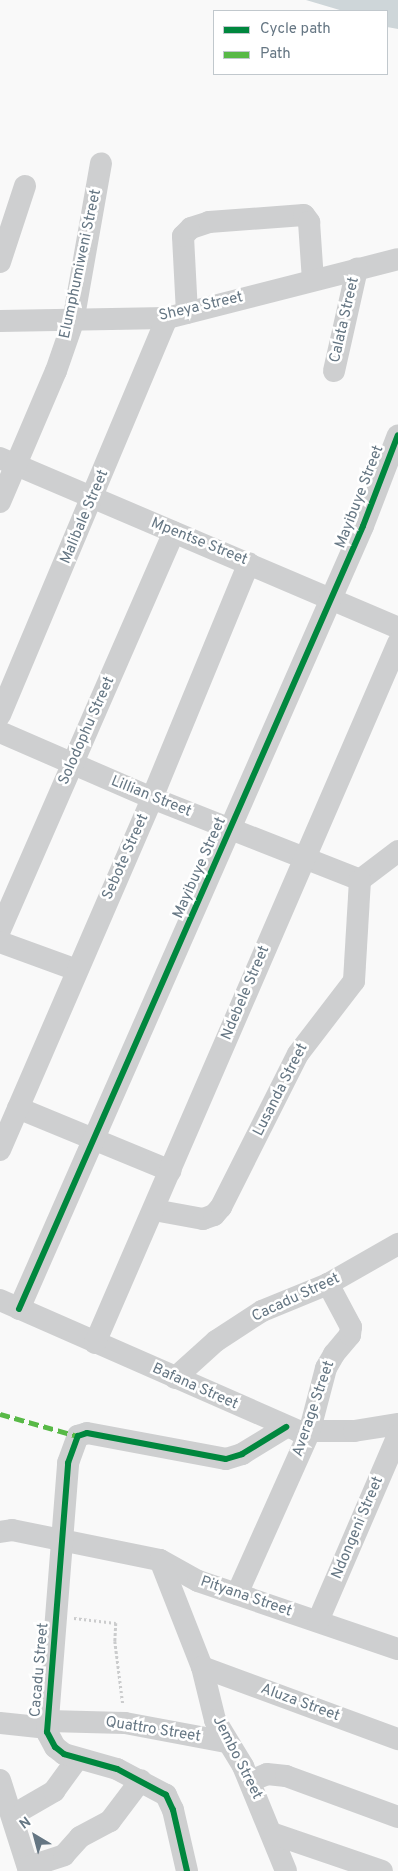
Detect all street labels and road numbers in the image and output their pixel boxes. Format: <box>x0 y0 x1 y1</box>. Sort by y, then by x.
street label: Elumphumiweni Street <box>56 188 106 340</box>
street label: Calata Street <box>326 275 364 365</box>
street label: Sheya Street <box>157 289 245 325</box>
street label: Mayibuye Street <box>332 443 388 551</box>
street label: Malibale Street <box>57 467 113 567</box>
street label: Mpentse Street <box>148 514 250 570</box>
street label: Solodophu Street <box>55 674 119 788</box>
street label: Lillian Street <box>108 773 194 821</box>
street label: Sebote Street <box>99 811 153 903</box>
street label: Mayibuye Street <box>170 815 230 921</box>
street label: Ndebele Street <box>218 943 274 1043</box>
street label: Lusanda Street <box>250 1041 312 1139</box>
street label: Cacadu Street <box>249 1270 343 1326</box>
street label: Average Street <box>289 1359 339 1459</box>
street label: Bafana Street <box>149 1360 241 1414</box>
street label: Ndongeni Street <box>328 1474 388 1582</box>
street label: Pityana Street <box>198 1573 294 1621</box>
street label: Cacadu Street <box>27 1622 53 1718</box>
street label: Aluza Street <box>258 1680 342 1726</box>
street label: Jembo Street <box>208 1713 266 1803</box>
street label: Quattro Street <box>104 1714 202 1746</box>

